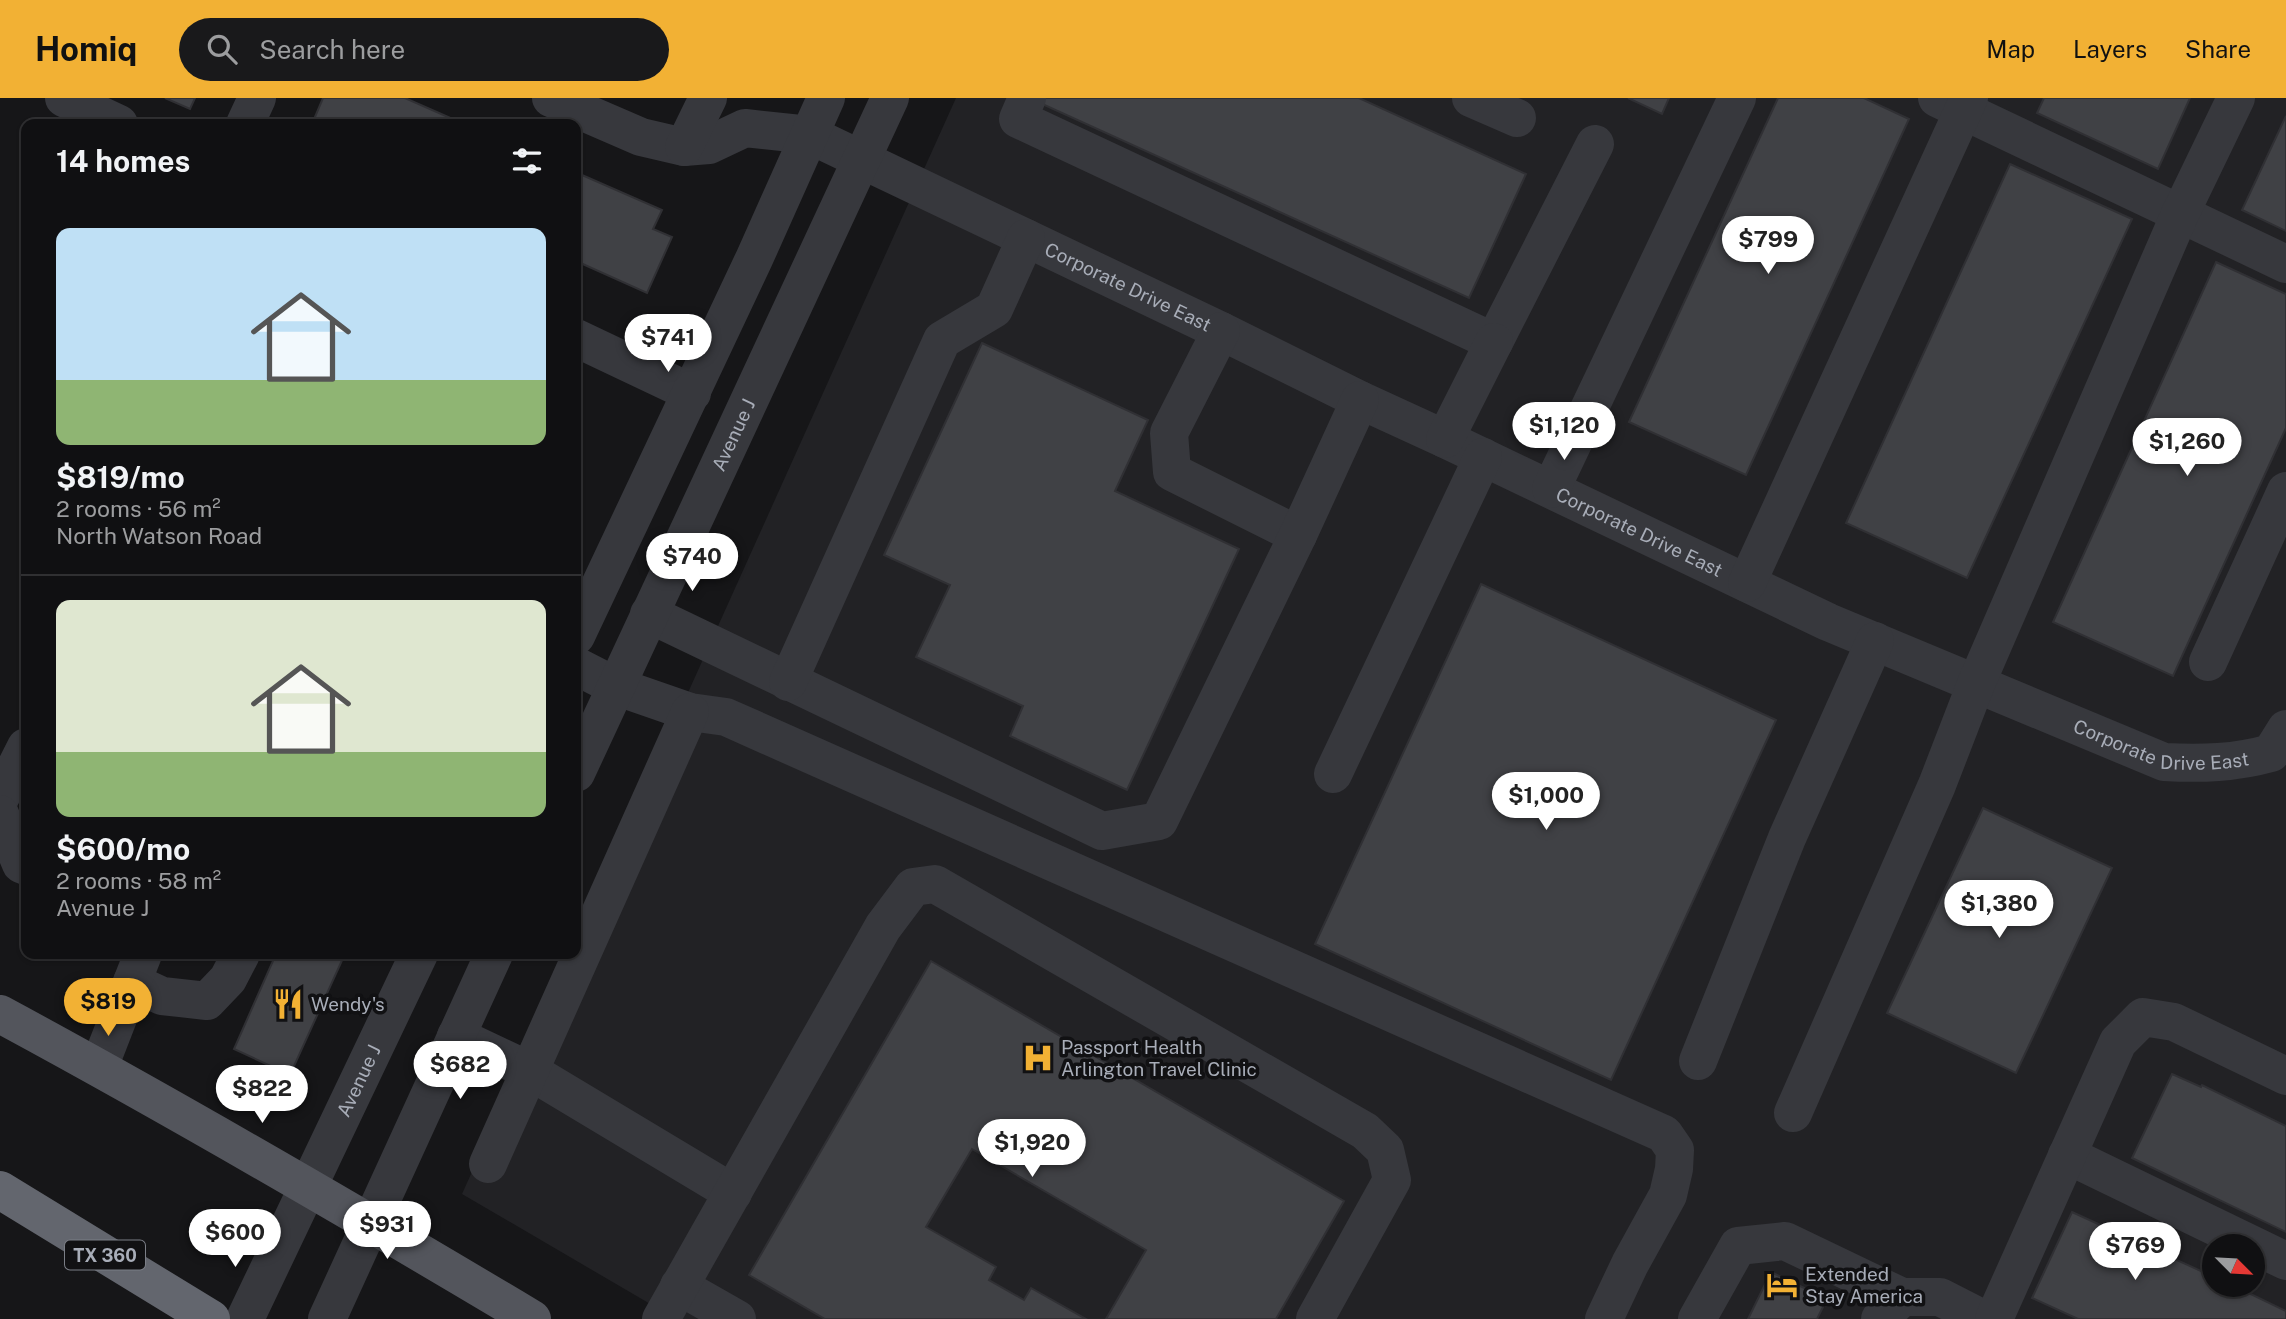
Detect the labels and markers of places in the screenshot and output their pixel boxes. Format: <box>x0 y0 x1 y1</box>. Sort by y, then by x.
pin: $799 <box>1727 216 1809 276</box>
pin: $741 <box>627 314 709 374</box>
pin: $1,120 <box>1507 402 1621 462</box>
pin: $1,260 <box>2130 418 2244 478</box>
pin: $740 <box>651 533 733 593</box>
pin: $1,000 <box>1489 772 1603 832</box>
pin: $1,380 <box>1942 880 2056 940</box>
pin: $819 <box>67 978 149 1038</box>
restaurant icon: Wendy's <box>271 987 305 1021</box>
place label: Wendy's <box>311 993 385 1015</box>
place label: Passport Health Arlington Travel Clinic <box>1061 1036 1257 1080</box>
hospital icon: Passport Health Arlington Travel Clinic <box>1021 1041 1055 1075</box>
pin: $682 <box>419 1042 501 1101</box>
pin: $822 <box>221 1066 303 1125</box>
pin: $1,920 <box>975 1119 1089 1179</box>
pin: $931 <box>346 1202 428 1261</box>
pin: $600 <box>194 1210 276 1269</box>
pin: $769 <box>2094 1222 2176 1282</box>
place label: Extended Stay America <box>1805 1263 1923 1307</box>
hotel icon: Extended Stay America <box>1765 1268 1799 1302</box>

